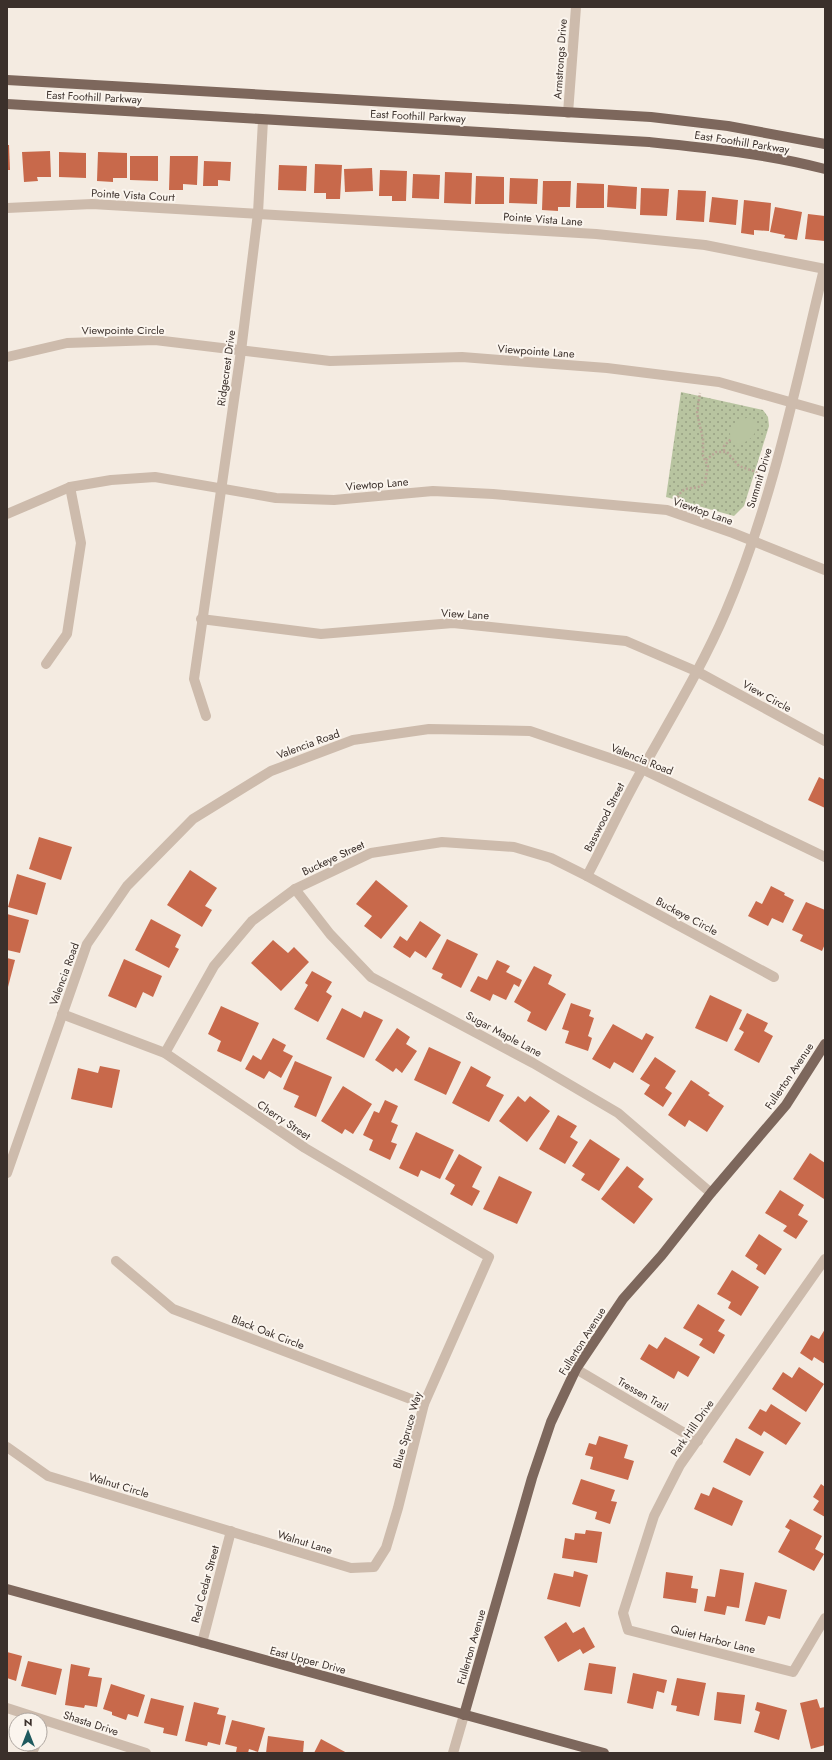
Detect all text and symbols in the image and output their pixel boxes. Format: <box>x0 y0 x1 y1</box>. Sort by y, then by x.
street label: Armstrongs Drive <box>549 18 571 100</box>
street label: East Foothill Parkway <box>46 87 142 108</box>
street label: East Foothill Parkway <box>370 106 466 127</box>
street label: East Foothill Parkway <box>693 127 791 157</box>
street label: Pointe Vista Court <box>91 185 175 205</box>
street label: Pointe Vista Lane <box>503 208 583 230</box>
street label: Viewpointe Circle <box>81 322 165 338</box>
street label: Ridgecrest Drive <box>213 329 239 407</box>
street label: Viewpointe Lane <box>497 340 575 362</box>
street label: Summit Drive <box>742 446 776 510</box>
street label: Viewtop Lane <box>345 473 409 495</box>
street label: Viewtop Lane <box>671 493 736 529</box>
street label: View Lane <box>441 605 490 623</box>
street label: View Circle <box>740 676 795 716</box>
street label: Valencia Road <box>274 725 342 763</box>
street label: Valencia Road <box>608 739 676 779</box>
street label: Basswood Street <box>580 779 628 854</box>
street label: Buckeye Street <box>299 836 367 879</box>
street label: Buckeye Circle <box>653 893 721 939</box>
street label: Valencia Road <box>45 940 83 1008</box>
street label: Sugar Maple Lane <box>463 1007 545 1061</box>
street label: Fullerton Avenue <box>761 1039 817 1113</box>
street label: Cherry Street <box>254 1096 314 1144</box>
street label: Fullerton Avenue <box>555 1304 610 1378</box>
street label: Black Oak Circle <box>229 1311 307 1353</box>
street label: Tressen Trail <box>615 1373 671 1415</box>
street label: Blue Spruce Way <box>388 1390 426 1470</box>
street label: Park Hill Drive <box>666 1396 718 1460</box>
street label: Walnut Circle <box>87 1468 152 1502</box>
street label: Walnut Lane <box>276 1526 335 1558</box>
street label: Red Cedar Street <box>187 1543 223 1624</box>
street label: Fullerton Avenue <box>453 1607 489 1686</box>
street label: Quiet Harbor Lane <box>669 1621 757 1657</box>
street label: East Upper Drive <box>268 1642 348 1678</box>
street label: Shasta Drive <box>61 1707 121 1740</box>
north arrow <box>8 1712 48 1752</box>
text: N <box>24 1714 32 1730</box>

